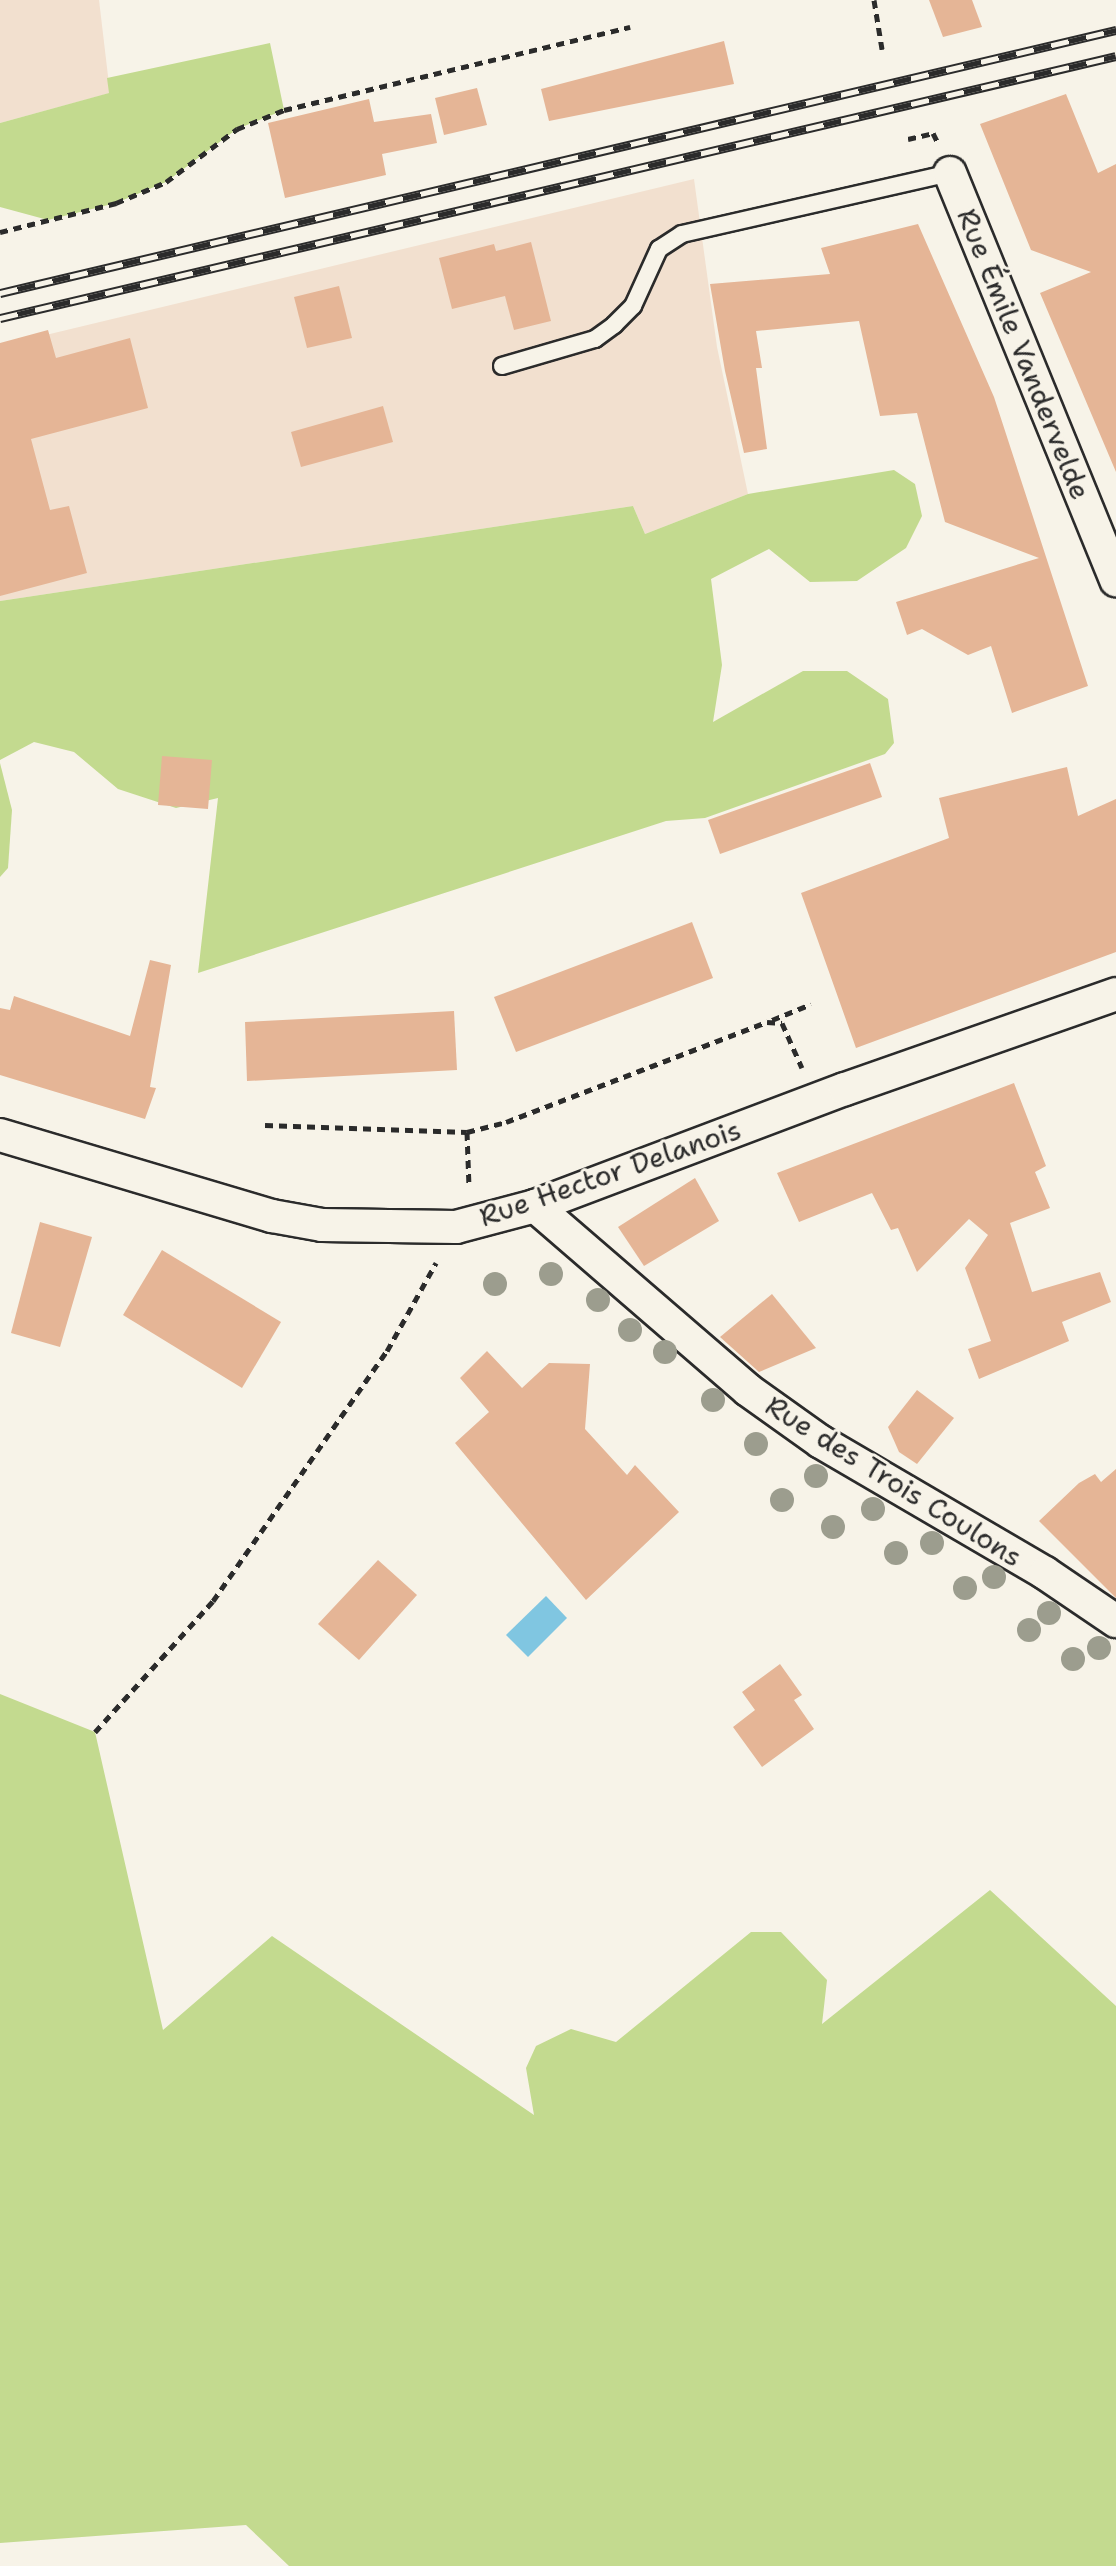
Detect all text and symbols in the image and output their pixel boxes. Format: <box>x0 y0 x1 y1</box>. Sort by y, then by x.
street label: Rue Émile Vandervelde <box>950 204 1098 504</box>
street label: Rue Hector Delanois <box>475 1112 745 1234</box>
street label: Rue des Trois Coulons <box>760 1388 1028 1574</box>

